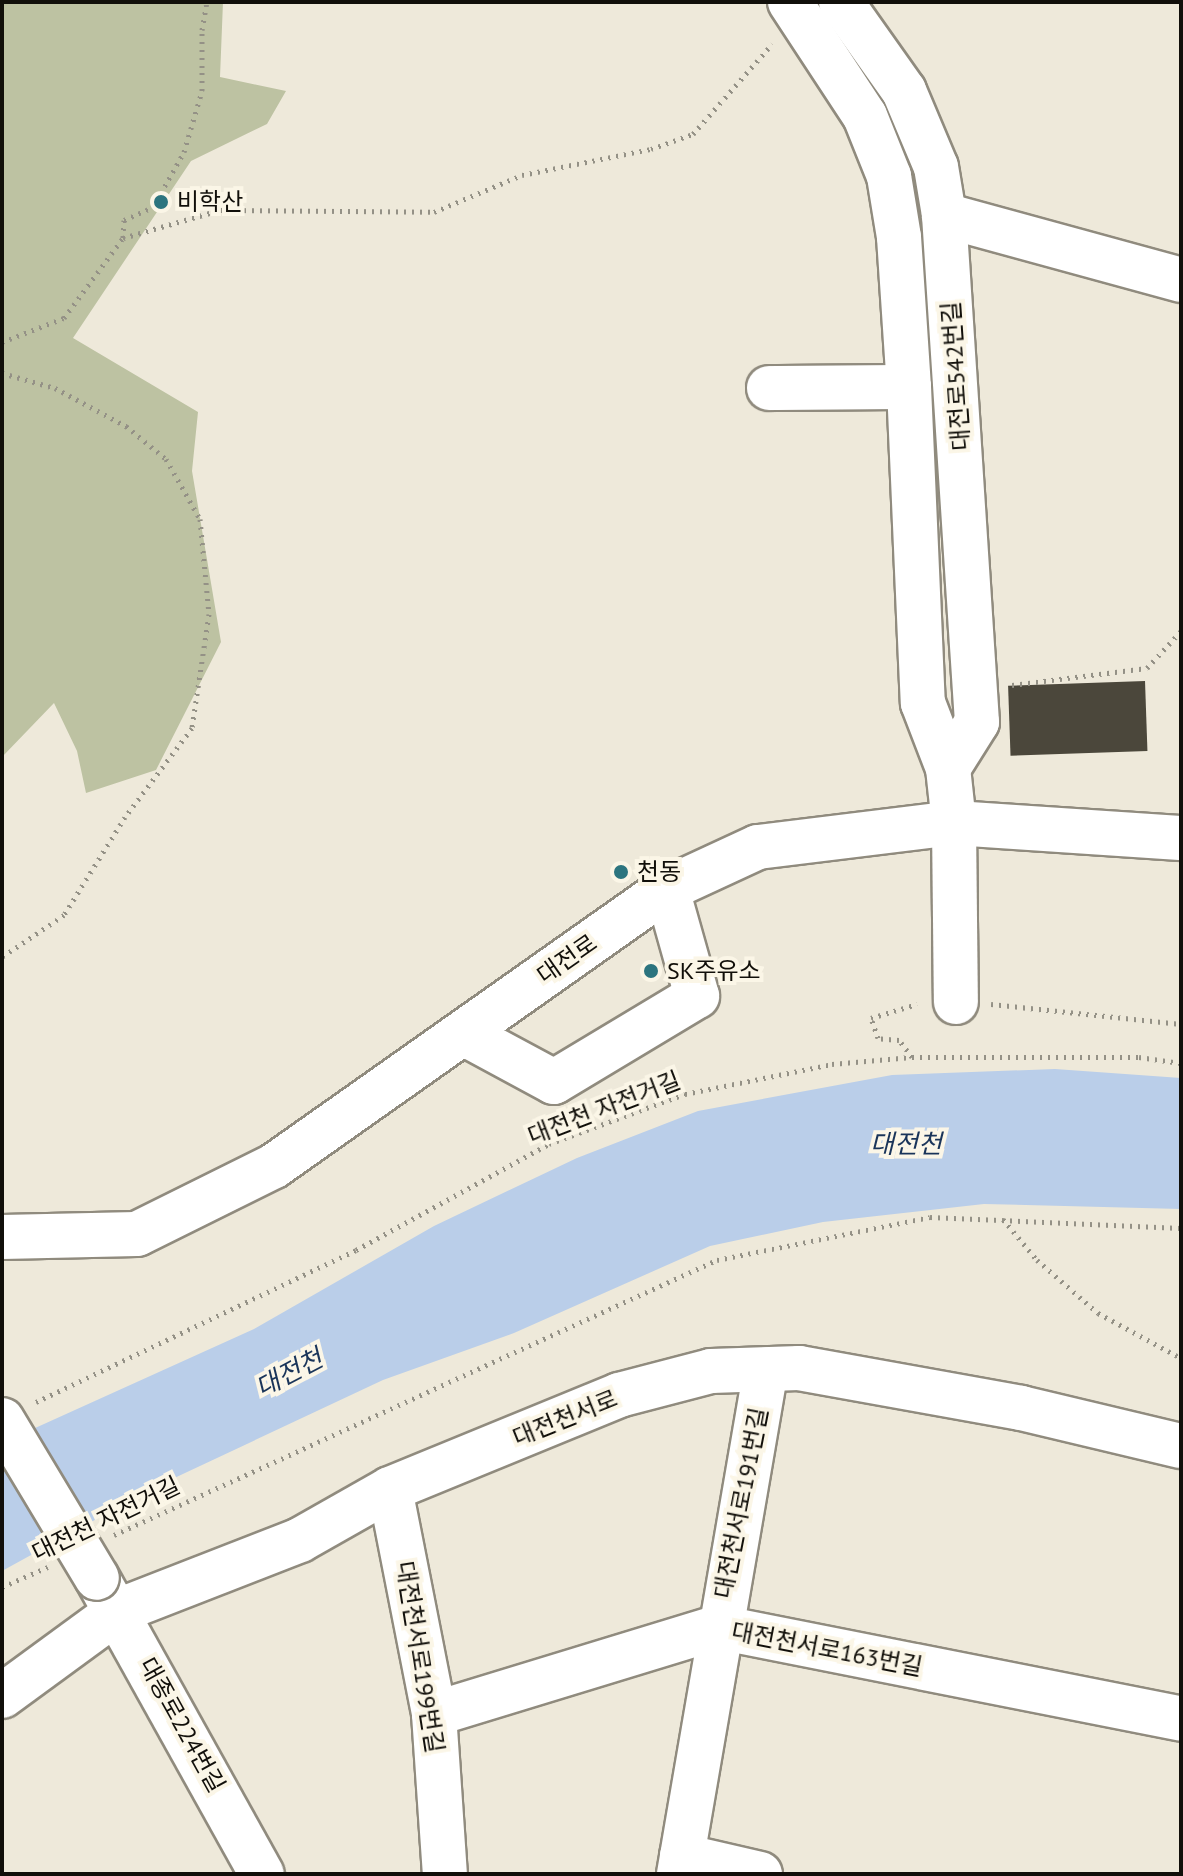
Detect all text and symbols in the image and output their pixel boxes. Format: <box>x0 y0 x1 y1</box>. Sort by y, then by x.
place label: 비학산 <box>177 188 243 216</box>
marker: 비학산 <box>152 193 170 211</box>
street label: 대전로542번길 <box>936 300 976 452</box>
place label: 천동 <box>637 858 681 886</box>
marker: 천동 <box>612 863 630 881</box>
street label: 대전로 <box>532 928 602 990</box>
place label: SK주유소 <box>667 957 761 985</box>
marker: SK주유소 <box>642 962 660 980</box>
street label: 대전천 자전거길 <box>524 1066 684 1150</box>
water label: 대전천 <box>870 1128 942 1160</box>
water label: 대전천 <box>250 1342 328 1404</box>
street label: 대전천서로 <box>508 1384 622 1452</box>
street label: 대전천서로191번길 <box>708 1405 774 1601</box>
street label: 대전천 자전거길 <box>27 1471 185 1567</box>
street label: 대전천서로199번길 <box>391 1559 449 1755</box>
street label: 대전천서로163번길 <box>729 1616 925 1682</box>
street label: 대종로224번길 <box>133 1653 231 1797</box>

